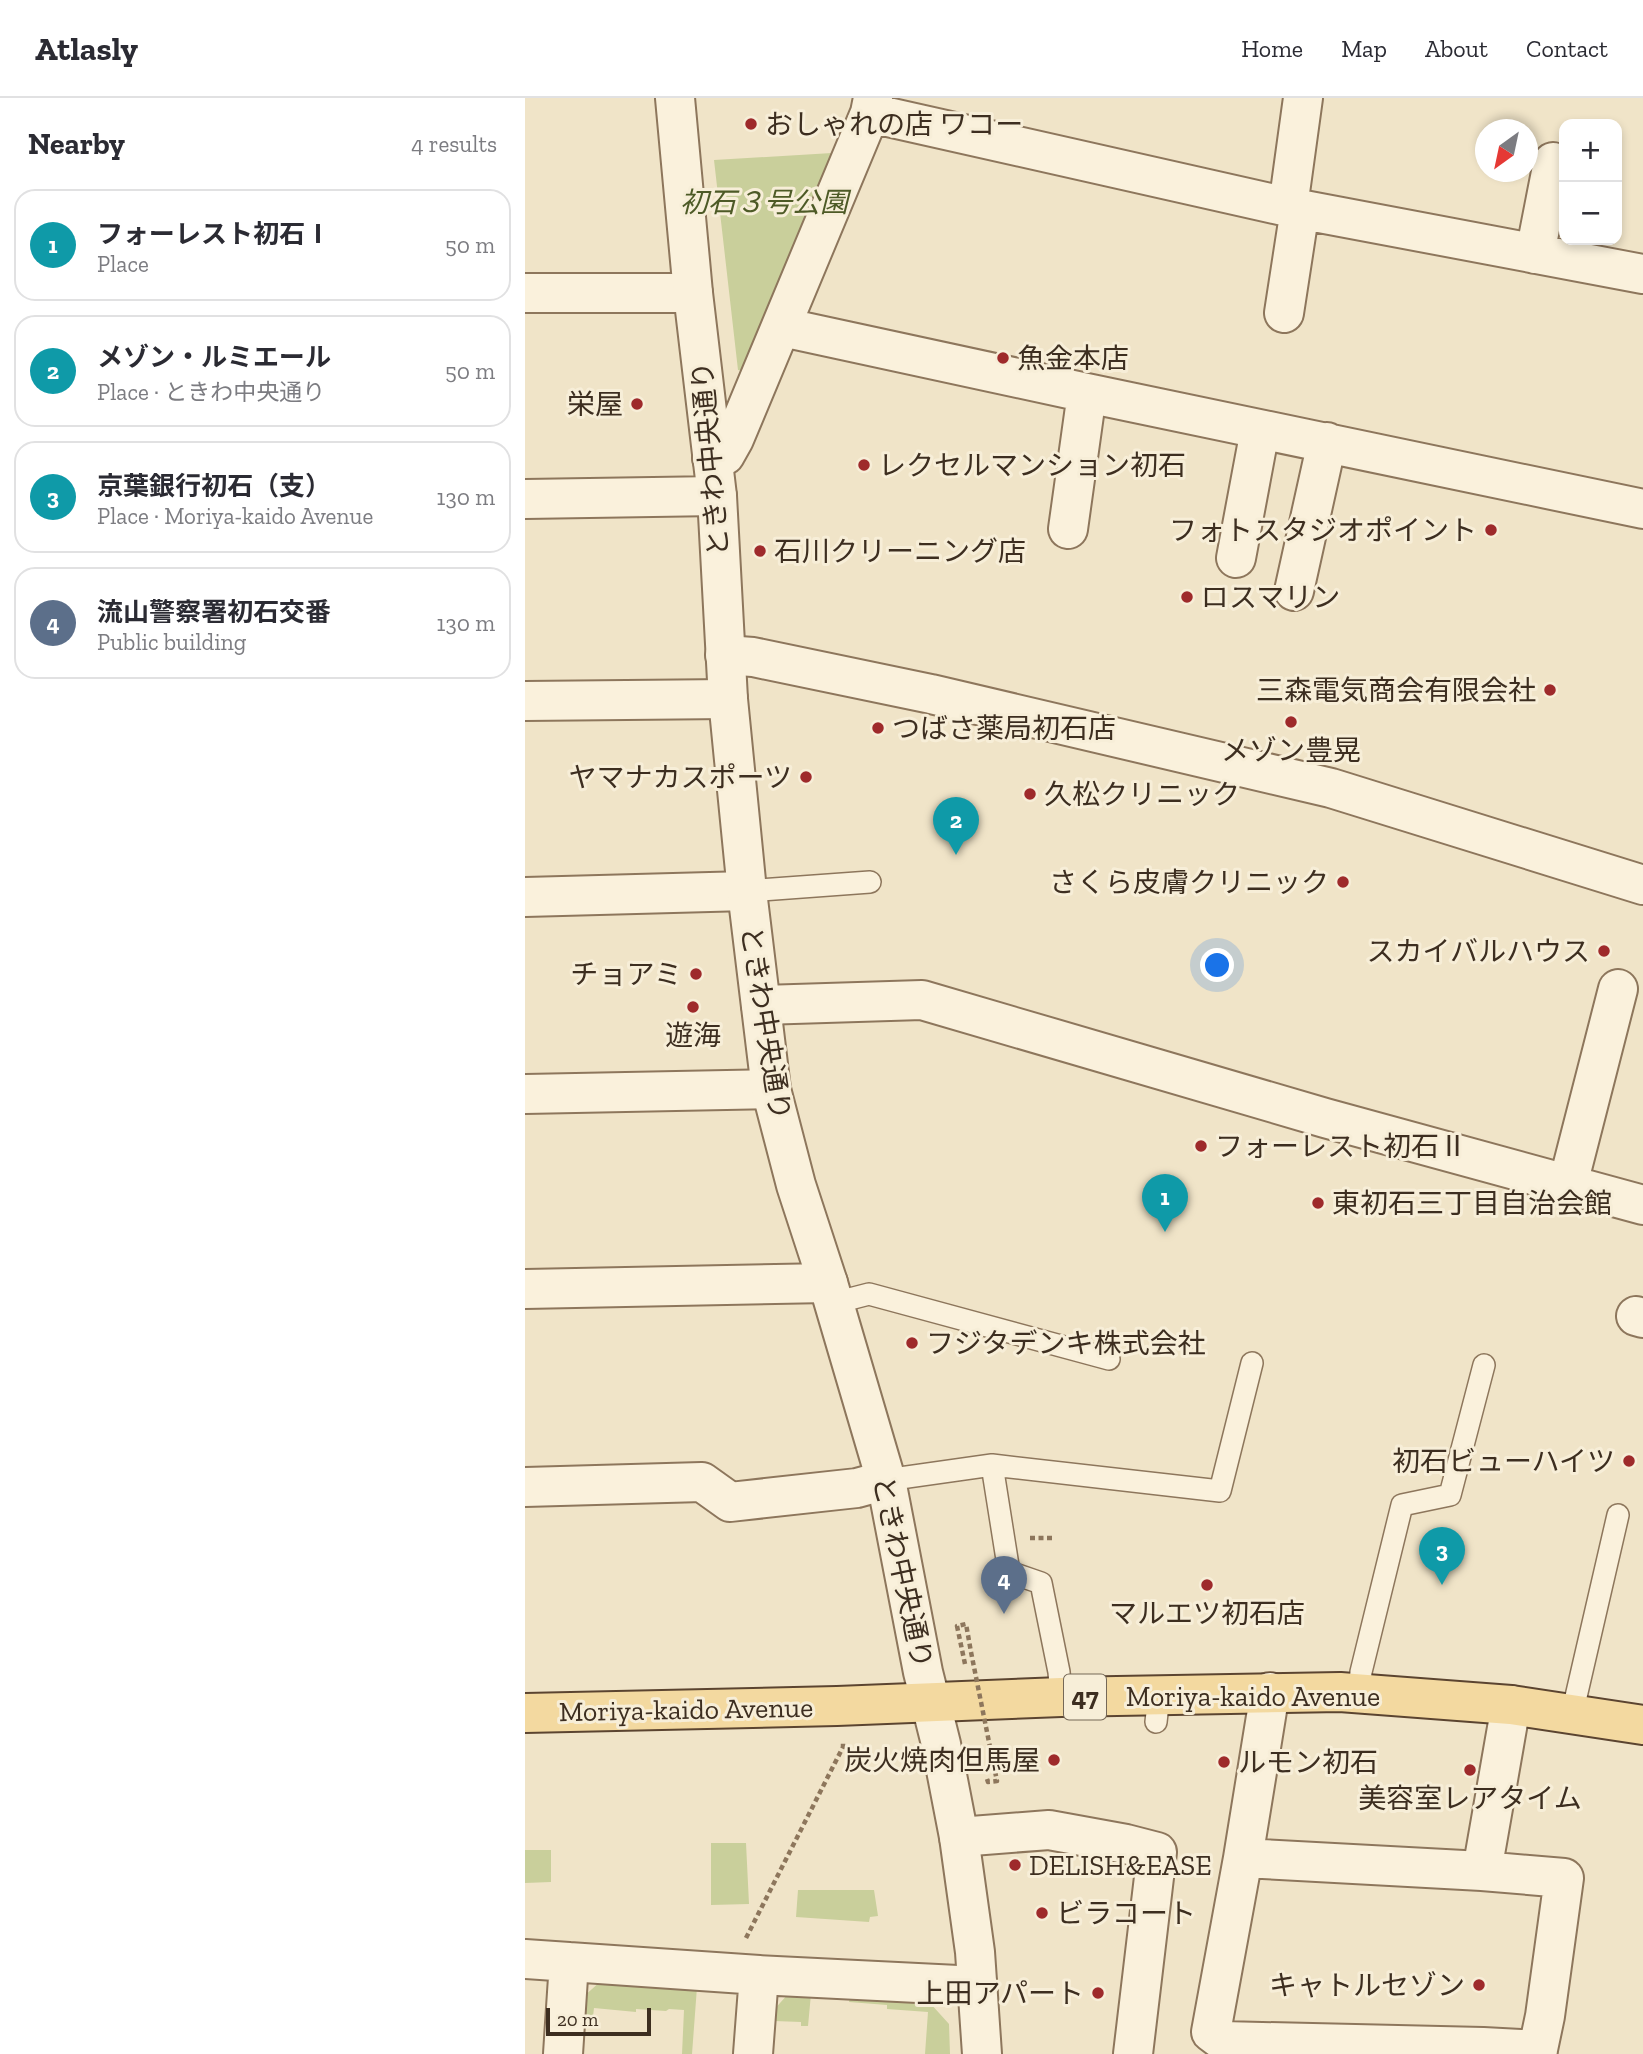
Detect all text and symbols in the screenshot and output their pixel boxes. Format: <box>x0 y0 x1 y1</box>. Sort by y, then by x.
text: Atlasly <box>35 29 138 68</box>
text: Home <box>1241 34 1303 63</box>
text: Map <box>1341 34 1387 63</box>
text: About <box>1425 34 1488 63</box>
text: Contact <box>1526 34 1608 63</box>
place label: おしゃれの店 ワコー <box>765 108 1023 141</box>
marker: おしゃれの店 ワコー <box>743 116 759 132</box>
north arrow <box>1475 119 1538 182</box>
map controls <box>1559 119 1622 245</box>
button: + <box>1559 119 1622 182</box>
text: Nearby <box>28 126 125 162</box>
text: 4 results <box>411 130 497 158</box>
button: − <box>1559 182 1622 245</box>
park label: 初石３号公園 <box>680 186 852 219</box>
text: フォーレスト初石Ⅰ <box>97 218 331 250</box>
text: 1 <box>48 231 58 259</box>
text: 50 m <box>445 231 495 259</box>
text: Place <box>97 250 149 278</box>
text: メゾン・ルミエール <box>97 341 331 373</box>
place label: 魚金本店 <box>1017 342 1129 375</box>
marker: 魚金本店 <box>995 350 1011 366</box>
text: 2 <box>47 357 59 385</box>
text: 50 m <box>445 357 495 385</box>
street label: ときわ中央通り <box>686 360 735 558</box>
text: Place · ときわ中央通り <box>97 378 325 406</box>
place label: 栄屋 <box>567 388 623 421</box>
marker: 栄屋 <box>629 396 645 412</box>
place label: レクセルマンション初石 <box>878 449 1186 482</box>
marker: レクセルマンション初石 <box>856 457 872 473</box>
text: 京葉銀行初石（支） <box>97 470 331 502</box>
text: 3 <box>47 483 59 511</box>
text: 130 m <box>437 483 495 511</box>
text: Place · Moriya-kaido Avenue <box>97 502 373 530</box>
place label: フォトスタジオポイント <box>1169 514 1477 547</box>
marker: フォトスタジオポイント <box>1483 522 1499 538</box>
place label: 石川クリーニング店 <box>774 535 1026 568</box>
marker: 石川クリーニング店 <box>752 543 768 559</box>
place label: ロスマリン <box>1201 581 1340 614</box>
marker: ロスマリン <box>1179 589 1195 605</box>
text: 流山警察署初石交番 <box>97 596 331 628</box>
text: 4 <box>46 609 60 637</box>
text: 130 m <box>437 609 495 637</box>
text: Public building <box>97 628 246 656</box>
place label: 三森電気商会有限会社 <box>1256 674 1536 707</box>
marker: 三森電気商会有限会社 <box>1542 682 1558 698</box>
place label: つばさ薬局初石店 <box>892 712 1116 745</box>
marker: メゾン豊晃 <box>1283 714 1299 730</box>
marker: つばさ薬局初石店 <box>870 720 886 736</box>
place label: メゾン豊晃 <box>1221 734 1361 767</box>
place label: ヤマナカスポーツ <box>569 761 792 794</box>
marker: ヤマナカスポーツ <box>798 769 814 785</box>
place label: 久松クリニック <box>1044 778 1240 811</box>
marker: 久松クリニック <box>1022 786 1038 802</box>
pin: 2 <box>933 797 979 855</box>
place label: さくら皮膚クリニック <box>1049 866 1329 899</box>
marker: さくら皮膚クリニック <box>1335 874 1351 890</box>
street label: ときわ中央通り <box>734 924 797 1122</box>
place label: スカイバルハウス <box>1367 935 1590 968</box>
marker: スカイバルハウス <box>1596 943 1612 959</box>
your location <box>1200 948 1234 982</box>
place label: チョアミ <box>571 958 682 991</box>
marker: チョアミ <box>688 966 704 982</box>
marker: 遊海 <box>685 999 701 1015</box>
place label: 遊海 <box>665 1019 721 1052</box>
place label: フォーレスト初石Ⅱ <box>1215 1130 1467 1163</box>
marker: フォーレスト初石Ⅱ <box>1193 1138 1209 1154</box>
pin: 1 <box>1142 1174 1188 1232</box>
place label: 東初石三丁目自治会館 <box>1332 1187 1612 1220</box>
marker: 東初石三丁目自治会館 <box>1310 1195 1326 1211</box>
place label: フジタデンキ株式会社 <box>926 1327 1205 1360</box>
marker: フジタデンキ株式会社 <box>904 1335 920 1351</box>
place label: 初石ビューハイツ <box>1392 1445 1615 1478</box>
marker: 初石ビューハイツ <box>1621 1453 1637 1469</box>
street label: ときわ中央通り <box>866 1473 939 1671</box>
pin: 3 <box>1419 1527 1465 1585</box>
pin: 4 <box>981 1556 1027 1614</box>
marker: マルエツ初石店 <box>1199 1577 1215 1593</box>
place label: マルエツ初石店 <box>1109 1597 1305 1630</box>
road number: 47 <box>1064 1674 1106 1720</box>
street label: Moriya-kaido Avenue <box>1126 1680 1380 1713</box>
street label: Moriya-kaido Avenue <box>559 1691 813 1728</box>
place label: 炭火焼肉但馬屋 <box>844 1744 1040 1777</box>
place label: ルモン初石 <box>1238 1746 1378 1779</box>
marker: 炭火焼肉但馬屋 <box>1046 1752 1062 1768</box>
marker: ルモン初石 <box>1216 1754 1232 1770</box>
marker: 美容室レアタイム <box>1462 1762 1478 1778</box>
place label: 美容室レアタイム <box>1358 1782 1582 1815</box>
place label: DELISH&EASE <box>1029 1849 1212 1882</box>
marker: DELISH&EASE <box>1007 1857 1023 1873</box>
place label: ビラコート <box>1056 1897 1196 1930</box>
marker: ビラコート <box>1034 1905 1050 1921</box>
place label: キャトルセゾン <box>1269 1969 1465 2002</box>
place label: 上田アパート <box>917 1977 1084 2010</box>
marker: キャトルセゾン <box>1471 1977 1487 1993</box>
marker: 上田アパート <box>1090 1985 1106 2001</box>
scale bar <box>546 2005 651 2037</box>
text: 20 m <box>557 2008 598 2031</box>

